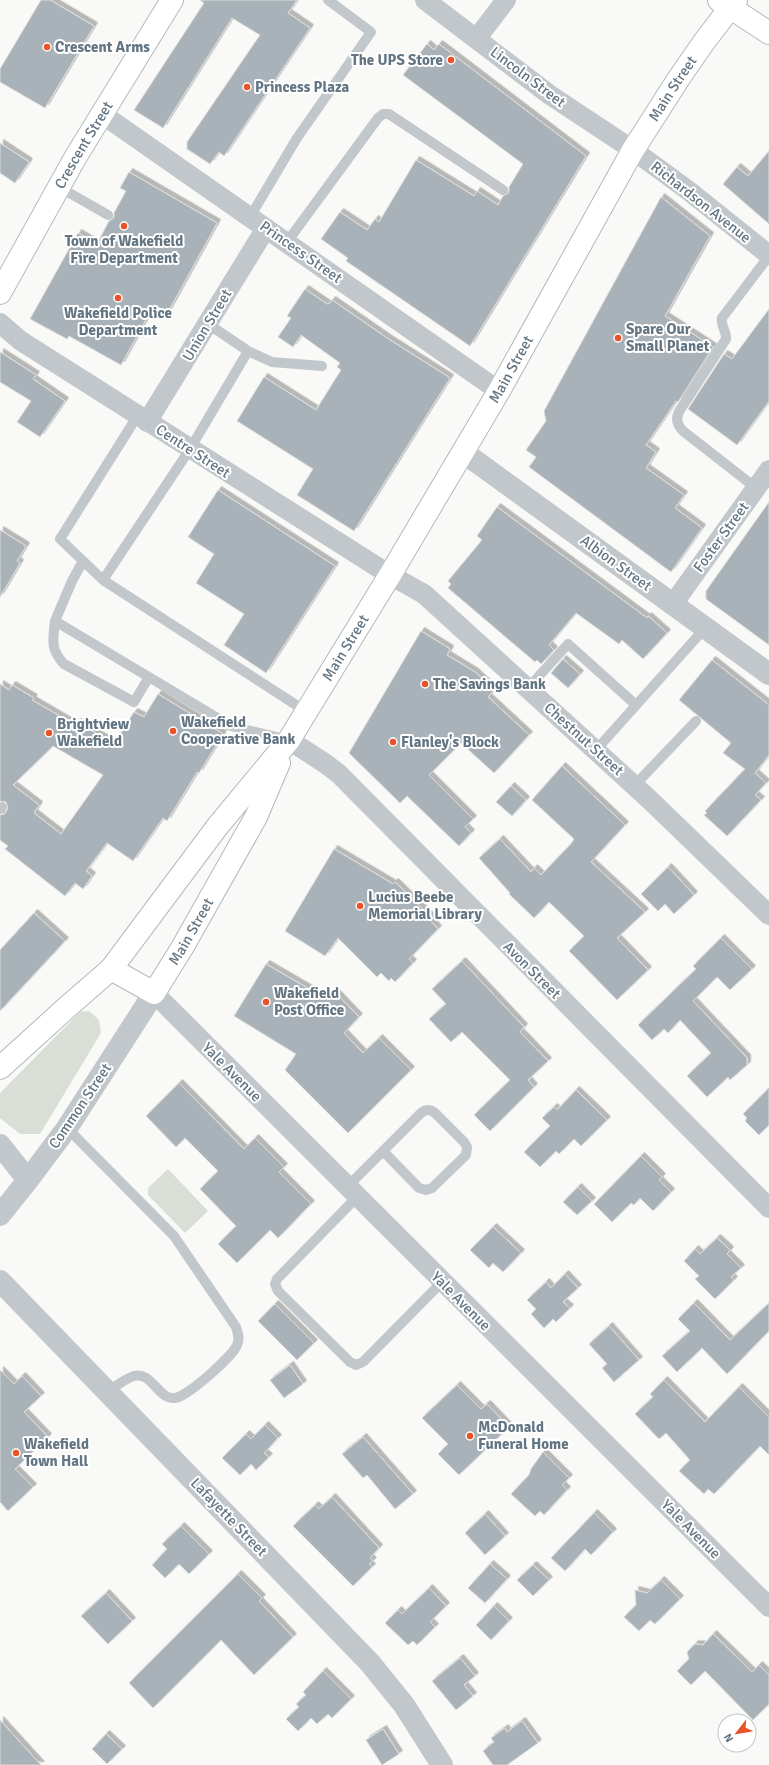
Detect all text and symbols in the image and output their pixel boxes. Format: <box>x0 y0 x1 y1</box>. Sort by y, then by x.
place label: Crescent Arms <box>55 38 150 56</box>
marker: Crescent Arms <box>42 42 52 52</box>
street label: Lincoln Street <box>487 43 569 111</box>
place label: The UPS Store <box>351 51 443 69</box>
street label: Main Street <box>645 52 701 125</box>
marker: The UPS Store <box>446 55 456 65</box>
place label: Princess Plaza <box>255 78 350 96</box>
marker: Princess Plaza <box>242 82 252 92</box>
street label: Crescent Street <box>51 98 117 192</box>
street label: Richardson Avenue <box>647 157 755 247</box>
street label: Princess Street <box>256 217 346 287</box>
marker: Town of Wakefield Fire Department <box>119 221 129 231</box>
place label: Town of Wakefield Fire Department <box>65 232 183 267</box>
street label: Union Street <box>179 286 235 364</box>
marker: Wakefield Police Department <box>113 293 123 303</box>
place label: Wakefield Police Department <box>64 304 172 339</box>
place label: Spare Our Small Planet <box>626 320 710 355</box>
street label: Main Street <box>485 332 537 406</box>
marker: Spare Our Small Planet <box>613 333 623 343</box>
street label: Centre Street <box>152 420 234 482</box>
street label: Foster Street <box>690 498 752 576</box>
street label: Albion Street <box>577 531 655 595</box>
street label: Main Street <box>318 611 373 684</box>
place label: The Savings Bank <box>433 675 546 693</box>
marker: The Savings Bank <box>420 679 430 689</box>
street label: Chestnut Street <box>541 699 627 779</box>
place label: Wakefield Cooperative Bank <box>181 713 296 748</box>
place label: Brightview Wakefield <box>57 715 130 750</box>
marker: Wakefield Cooperative Bank <box>168 726 178 736</box>
marker: Brightview Wakefield <box>44 728 54 738</box>
place label: Flanley's Block <box>401 733 499 751</box>
marker: Flanley's Block <box>388 737 398 747</box>
place label: Lucius Beebe Memorial Library <box>368 888 482 923</box>
street label: Main Street <box>165 895 217 968</box>
marker: Lucius Beebe Memorial Library <box>355 901 365 911</box>
street label: Avon Street <box>500 938 564 1002</box>
place label: Wakefield Post Office <box>274 984 344 1019</box>
marker: Wakefield Post Office <box>261 997 271 1007</box>
street label: Yale Avenue <box>199 1039 265 1105</box>
street label: Common Street <box>45 1060 115 1152</box>
street label: Yale Avenue <box>428 1268 494 1334</box>
place label: McDonald Funeral Home <box>478 1418 569 1453</box>
marker: McDonald Funeral Home <box>465 1431 475 1441</box>
place label: Wakefield Town Hall <box>24 1435 89 1470</box>
marker: Wakefield Town Hall <box>11 1448 21 1458</box>
street label: Lafayette Street <box>187 1474 271 1560</box>
street label: Yale Avenue <box>658 1496 724 1562</box>
north arrow <box>717 1713 757 1753</box>
text: N <box>721 1731 736 1745</box>

